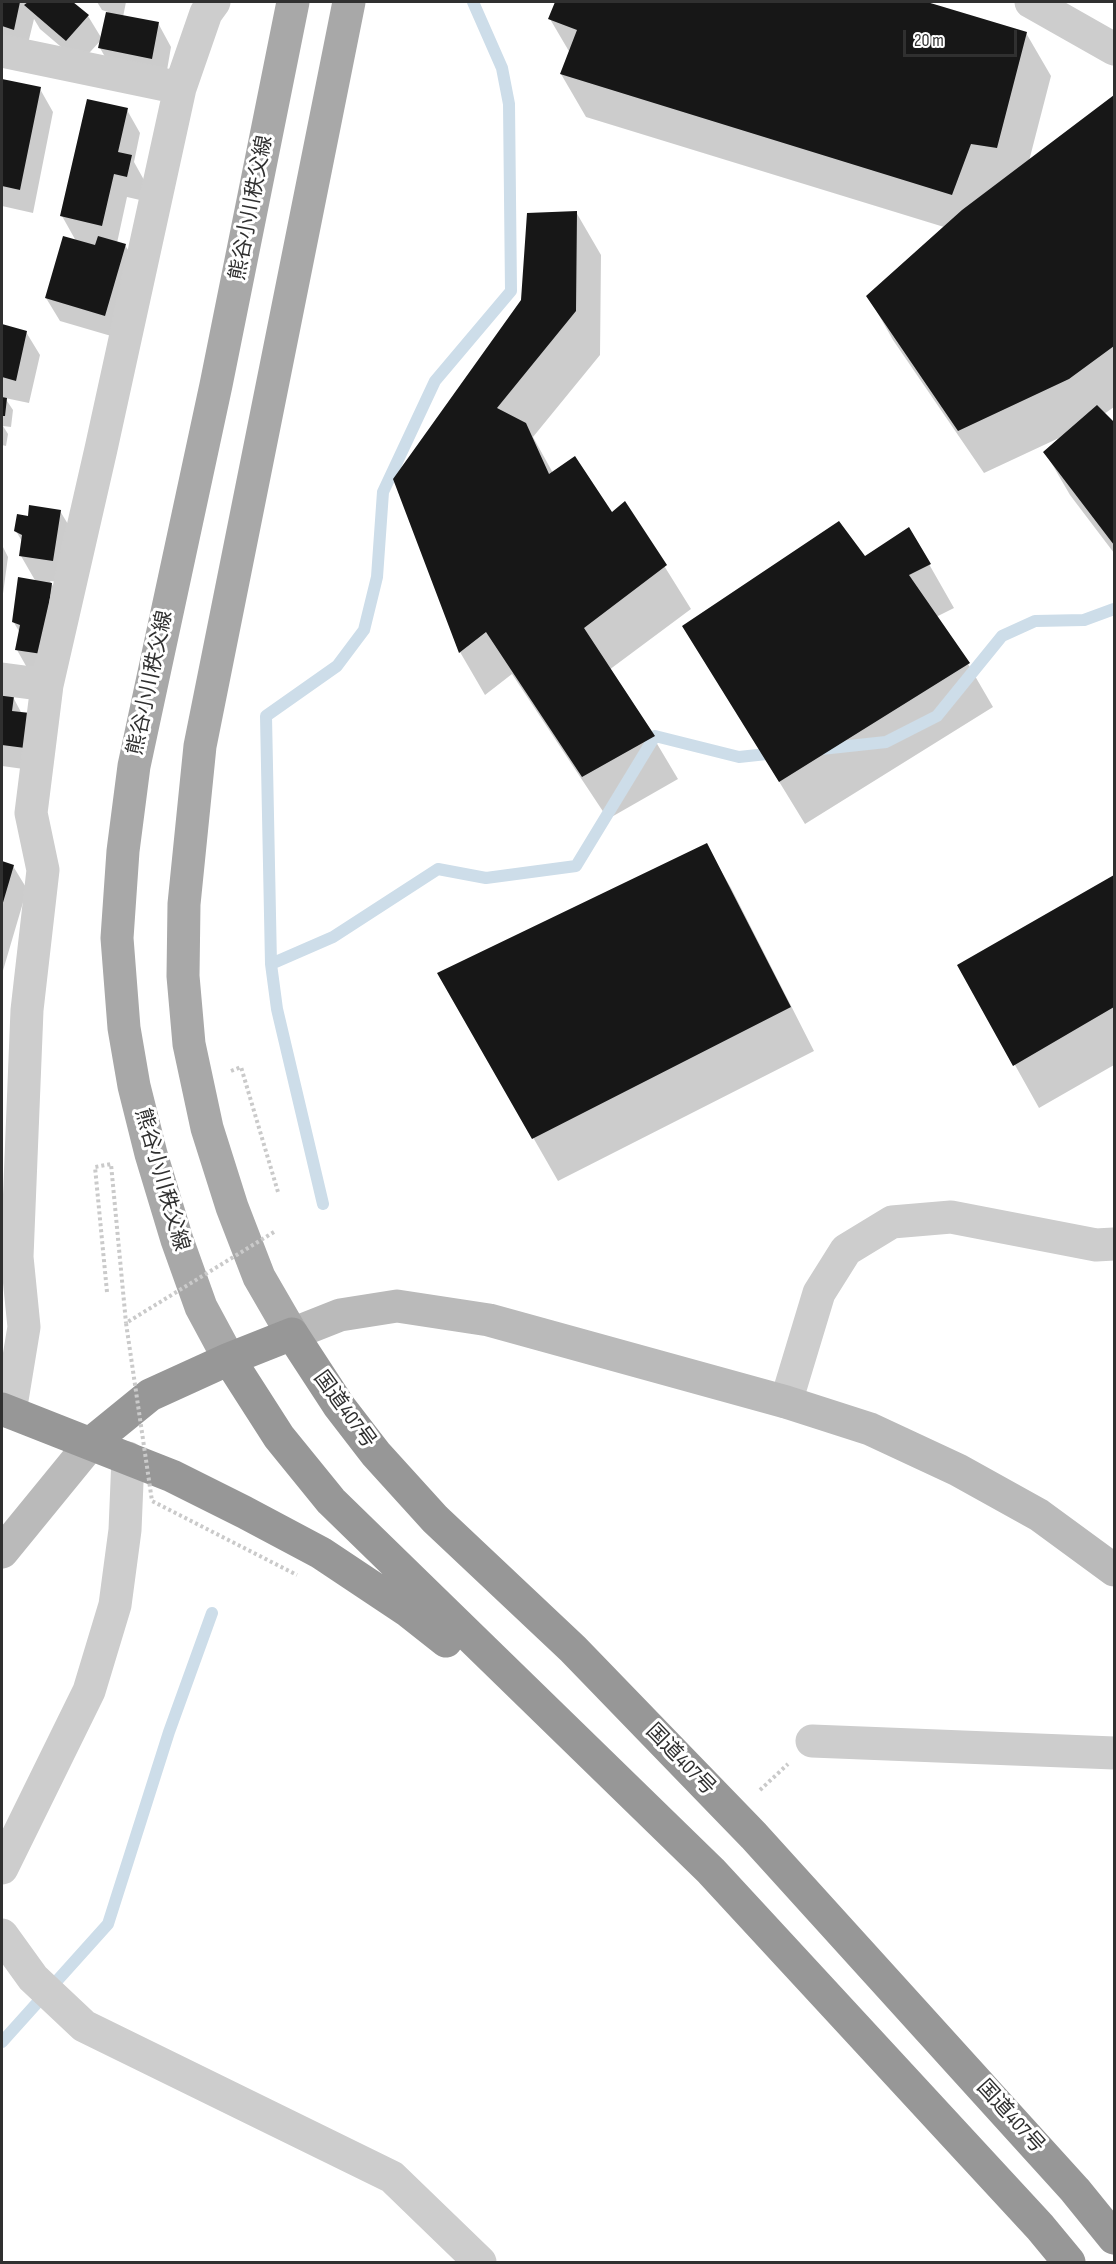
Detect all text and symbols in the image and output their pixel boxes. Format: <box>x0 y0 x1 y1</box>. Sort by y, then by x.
scale bar <box>906 18 1020 56</box>
text: 20 m <box>914 30 944 51</box>
street label: 熊谷小川秩父線 <box>226 133 278 283</box>
street label: 熊谷小川秩父線 <box>123 608 179 758</box>
street label: 熊谷小川秩父線 <box>129 1106 193 1254</box>
street label: 国道407号 <box>308 1366 380 1454</box>
street label: 国道407号 <box>640 1719 720 1801</box>
street label: 国道407号 <box>971 2075 1049 2159</box>

